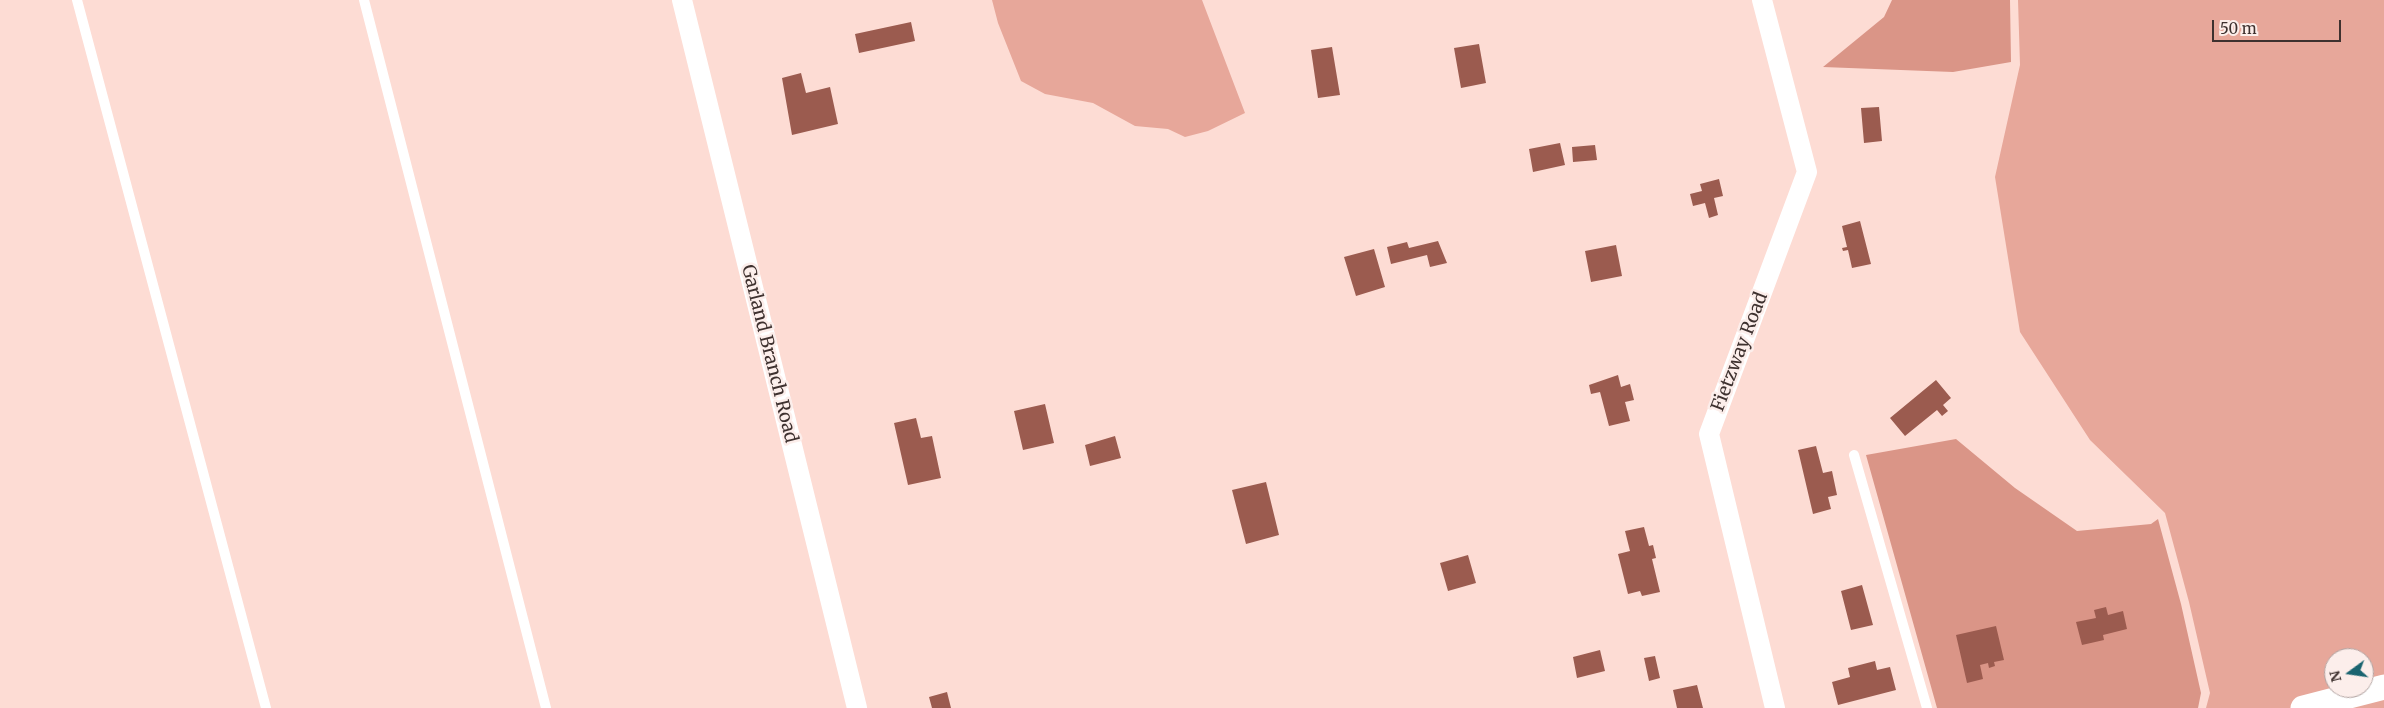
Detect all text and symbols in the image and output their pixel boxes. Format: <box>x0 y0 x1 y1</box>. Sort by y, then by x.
scale bar <box>2214 10 2343 42</box>
text: 50 m <box>2220 19 2257 38</box>
street label: Garland Branch Road <box>736 263 802 445</box>
street label: Fietzway Road <box>1707 289 1773 415</box>
north arrow <box>2324 648 2374 698</box>
text: N <box>2325 669 2345 684</box>

